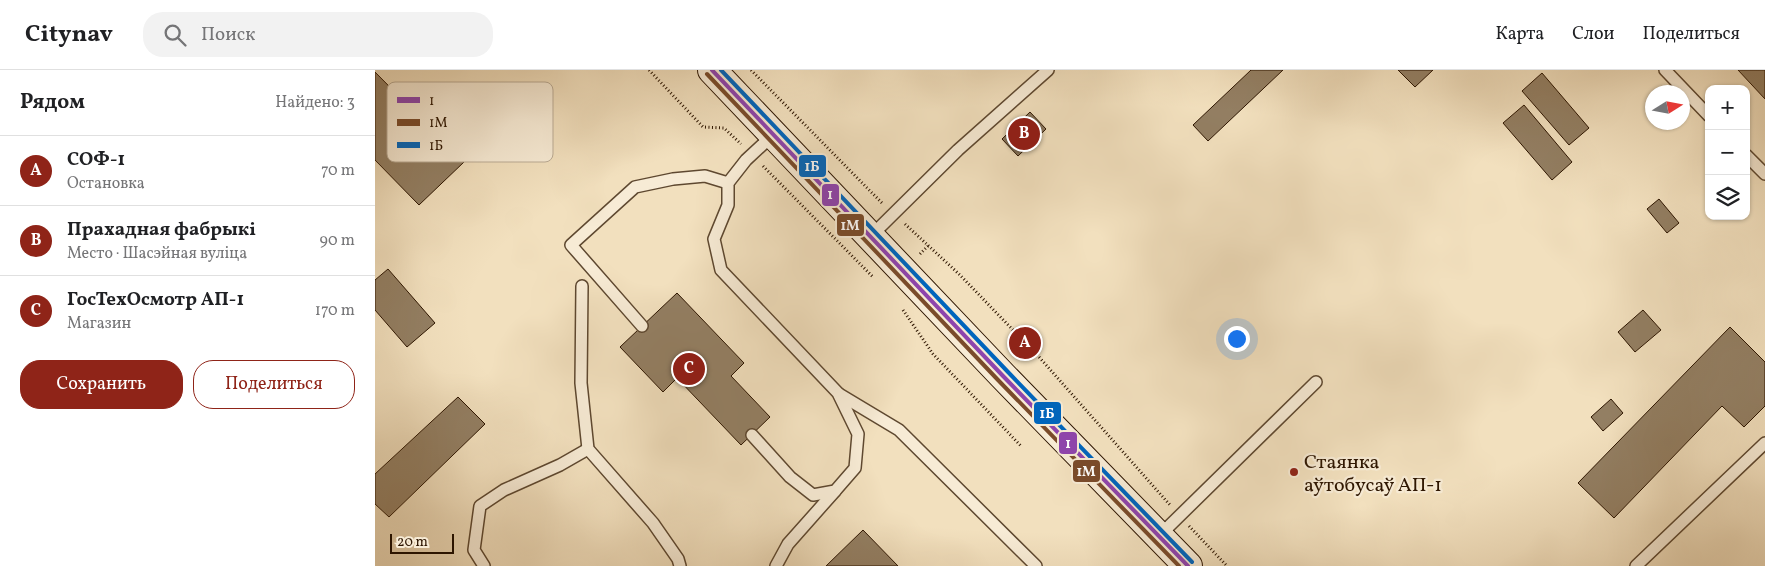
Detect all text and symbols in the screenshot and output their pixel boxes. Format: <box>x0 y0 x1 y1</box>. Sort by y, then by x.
search box <box>143 12 493 57</box>
text: Citynav <box>25 18 113 52</box>
icon: search <box>161 21 189 49</box>
text: Поиск <box>201 22 255 48</box>
text: Карта <box>1496 22 1544 47</box>
text: Слои <box>1572 22 1614 47</box>
text: Поделиться <box>1642 22 1740 47</box>
legend <box>387 82 553 162</box>
north arrow <box>1645 85 1690 130</box>
map controls <box>1705 85 1750 220</box>
button: + <box>1705 85 1750 130</box>
text: Рядом <box>20 88 85 117</box>
text: Найдено: 3 <box>275 92 355 114</box>
text: 1 <box>429 92 434 111</box>
text: 1М <box>429 114 447 133</box>
pin: B <box>1008 115 1040 153</box>
button: − <box>1705 130 1750 175</box>
text: 1Б <box>429 137 443 156</box>
text: СОФ-1 <box>67 147 125 173</box>
line badge: 1Б <box>798 154 827 178</box>
text: 1Б <box>805 158 819 177</box>
text: A <box>30 160 42 182</box>
text: 70 m <box>321 160 355 182</box>
text: Остановка <box>67 173 145 195</box>
button: layers <box>1705 175 1750 220</box>
line badge: 1 <box>821 183 840 207</box>
text: 1 <box>827 186 833 205</box>
line badge: 1М <box>836 213 865 237</box>
text: Прахадная фабрыкі <box>67 217 256 243</box>
text: 1М <box>840 217 860 236</box>
text: B <box>31 230 41 252</box>
text: 90 m <box>319 230 355 252</box>
text: Место · Шасэйная вуліца <box>67 243 247 265</box>
text: ГосТехОсмотр АП-1 <box>67 287 244 313</box>
text: C <box>31 300 41 322</box>
text: 170 m <box>315 300 355 322</box>
text: Магазин <box>67 313 131 335</box>
pin: A <box>1009 324 1041 362</box>
your location <box>1224 326 1250 352</box>
pin: C <box>673 350 705 388</box>
button: Сохранить <box>20 360 183 409</box>
button: Поделиться <box>193 360 355 409</box>
line badge: 1Б <box>1033 401 1062 425</box>
text: 1Б <box>1040 405 1054 424</box>
line badge: 1 <box>1058 431 1078 455</box>
text: 1 <box>1065 435 1071 454</box>
place label: Стаянка аўтобусаў АП-1 <box>1304 449 1442 500</box>
line badge: 1М <box>1072 459 1101 483</box>
text: 1М <box>1076 463 1096 482</box>
marker: Стаянка аўтобусаў АП-1 <box>1288 466 1300 478</box>
scale bar <box>390 531 454 554</box>
text: 20 m <box>397 533 428 552</box>

